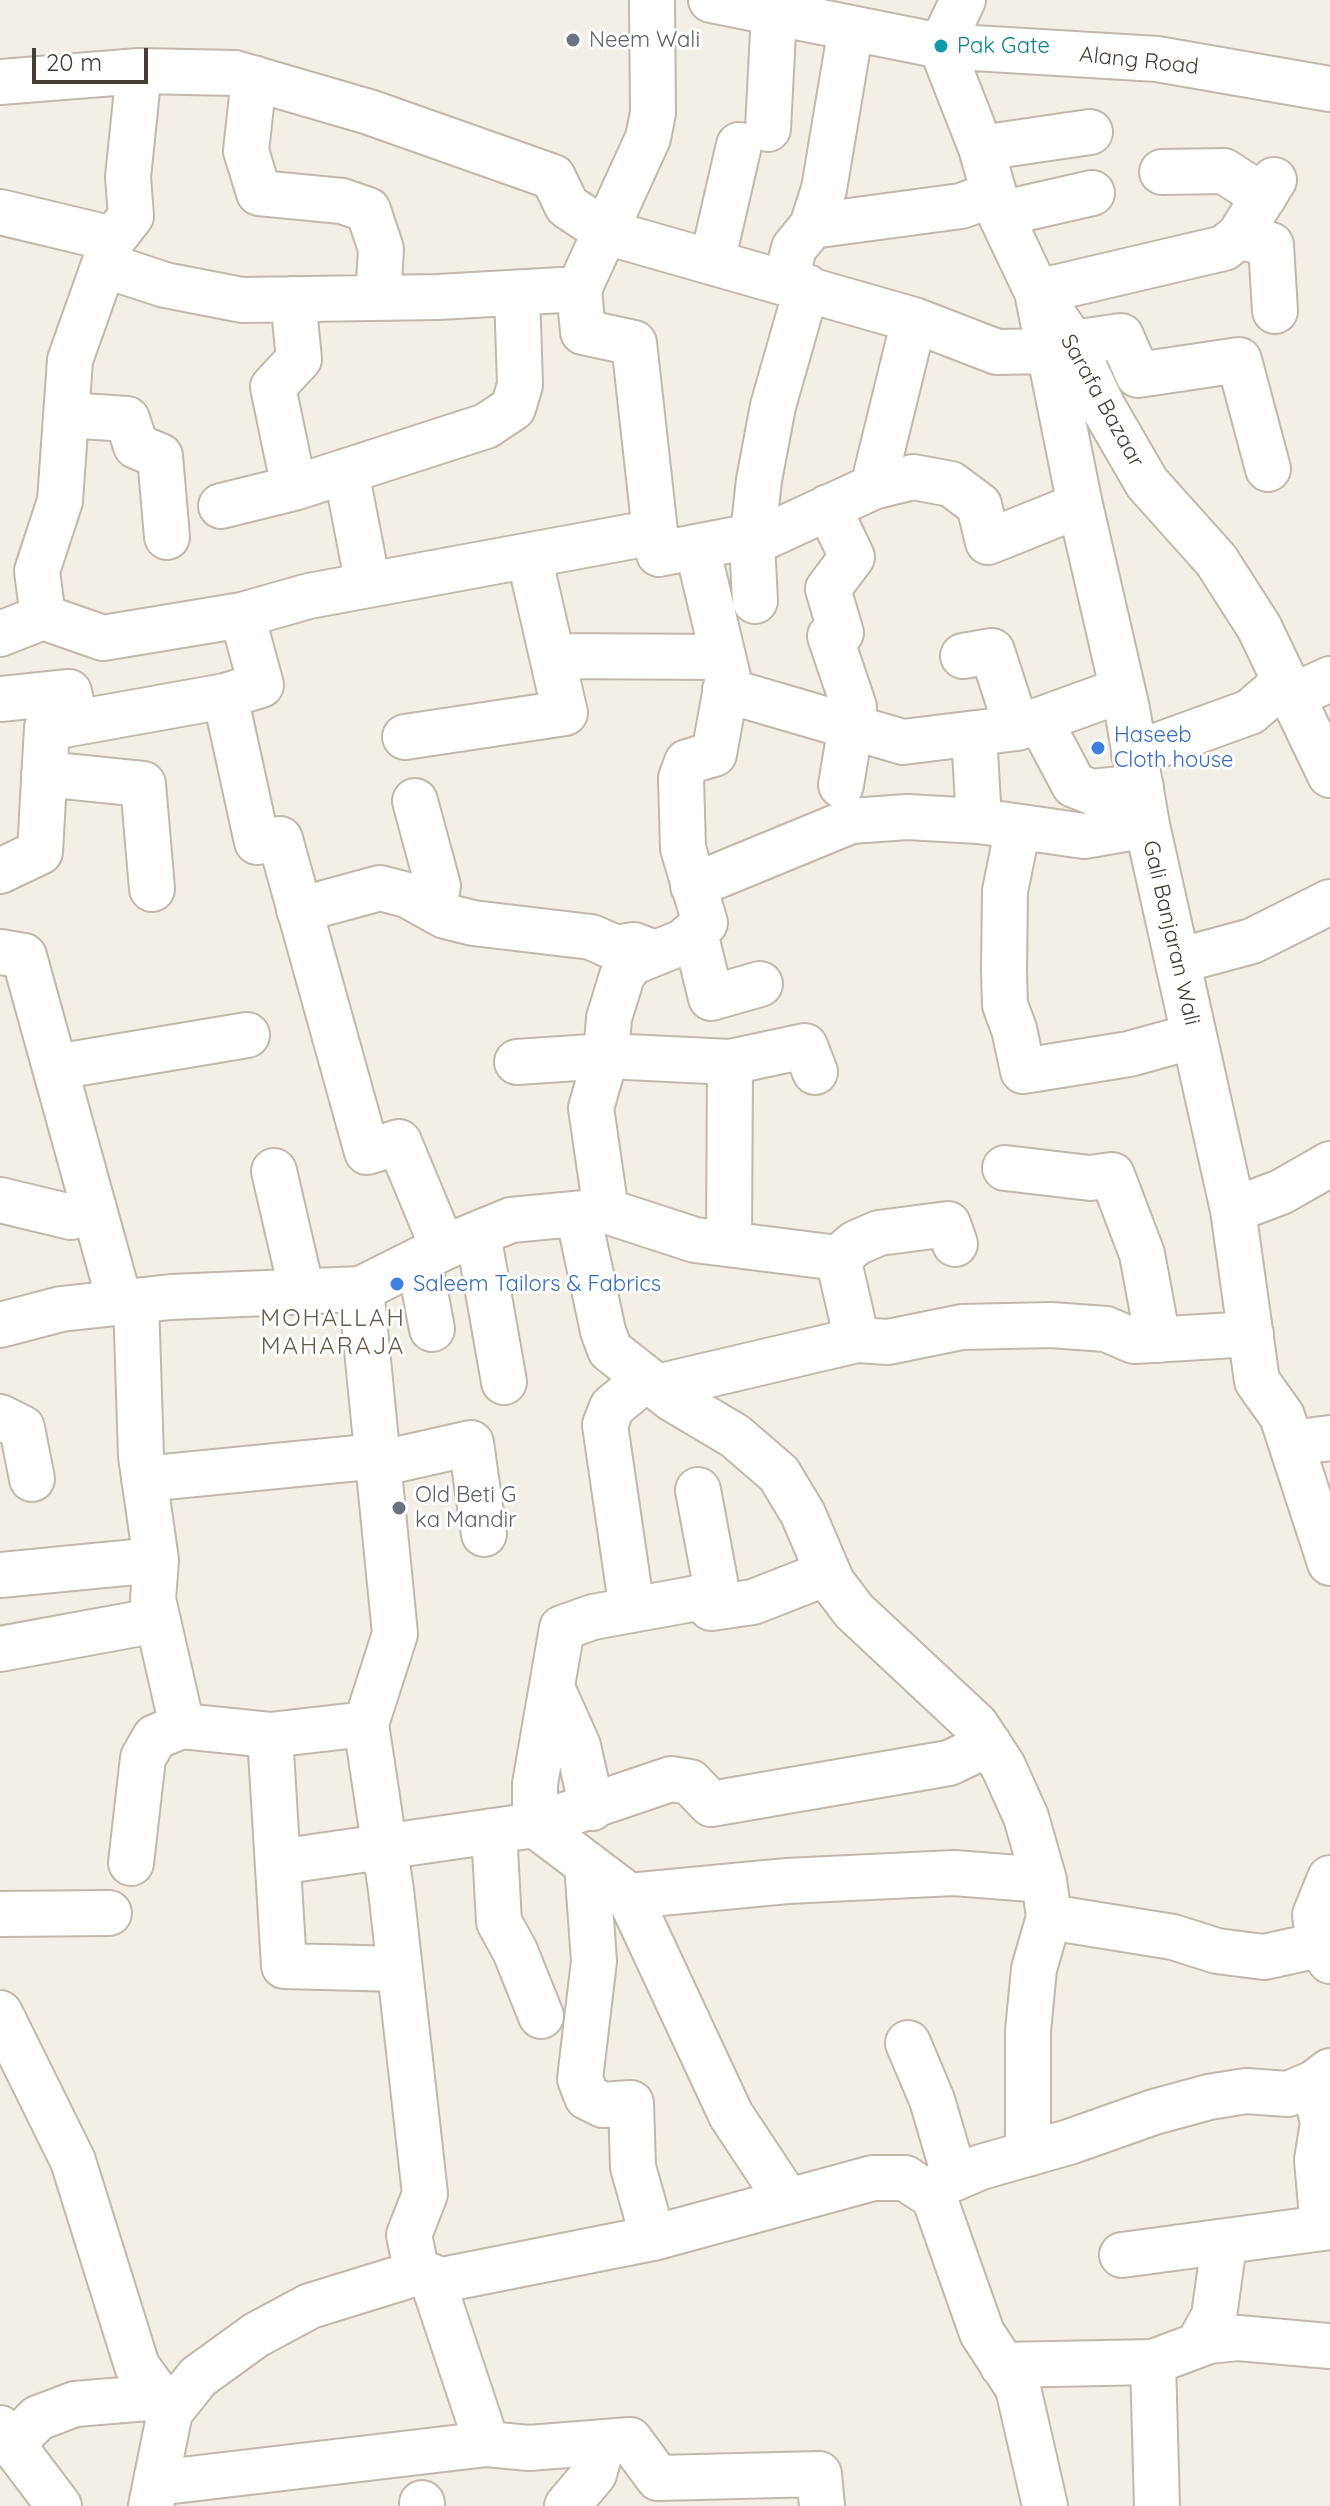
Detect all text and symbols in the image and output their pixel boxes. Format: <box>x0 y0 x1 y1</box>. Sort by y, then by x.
place label: Neem Wali <box>589 27 700 53</box>
marker: Neem Wali <box>564 31 582 49</box>
scale bar <box>36 32 152 82</box>
place label: Pak Gate <box>957 33 1050 59</box>
marker: Pak Gate <box>932 37 950 55</box>
street label: Alang Road <box>1078 42 1200 80</box>
text: 20 m <box>46 47 102 77</box>
street label: Sarafa Bazaar <box>1055 330 1149 472</box>
place label: Haseeb Cloth house <box>1114 722 1234 774</box>
marker: Haseeb Cloth house <box>1089 739 1107 757</box>
street label: Gali Banjaran Wali <box>1137 838 1205 1028</box>
place label: Saleem Tailors & Fabrics <box>413 1271 661 1297</box>
marker: Saleem Tailors & Fabrics <box>388 1275 406 1293</box>
district label: MOHALLAH MAHARAJA <box>260 1305 406 1361</box>
place label: Old Beti G ka Mandir <box>415 1482 517 1534</box>
marker: Old Beti G ka Mandir <box>390 1499 408 1517</box>

